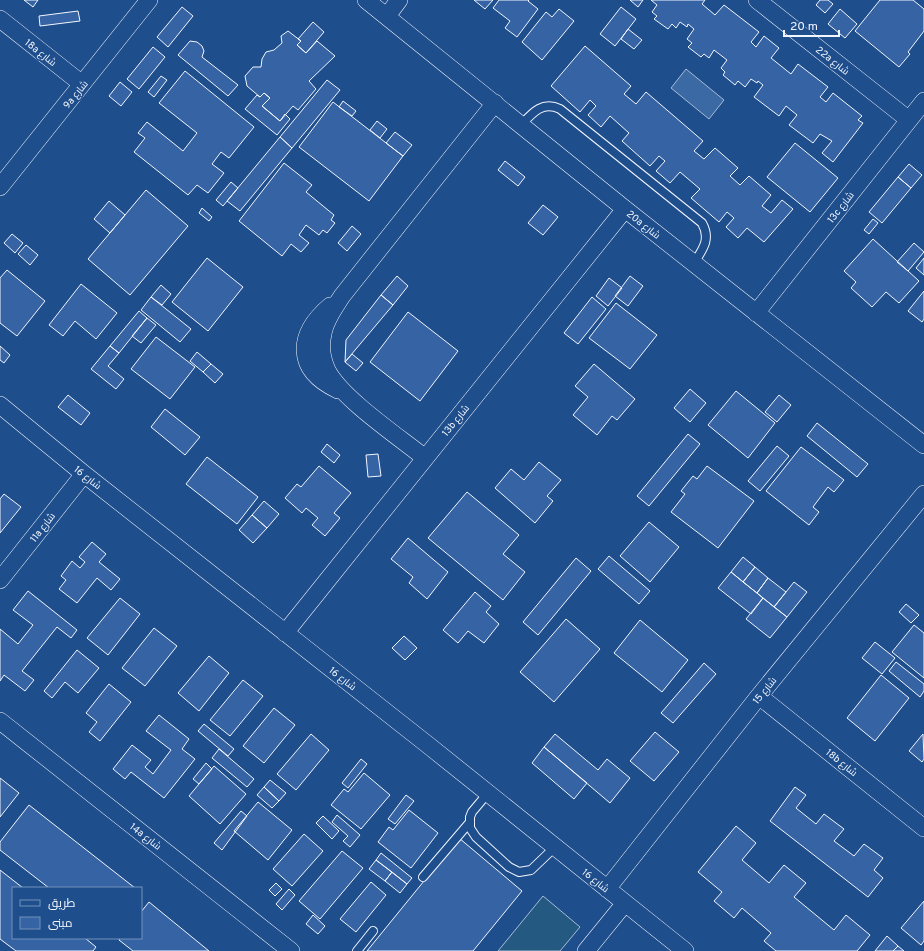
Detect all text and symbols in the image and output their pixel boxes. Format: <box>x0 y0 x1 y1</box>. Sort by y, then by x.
scale bar <box>784 12 839 38</box>
text: 20 m <box>790 19 818 35</box>
street label: 18a شارع <box>22 37 59 70</box>
street label: 22a شارع <box>813 44 852 78</box>
street label: 9a شارع <box>61 78 92 112</box>
street label: 13c شارع <box>825 190 858 226</box>
street label: 20a شارع <box>623 208 663 242</box>
street label: 13b شارع <box>439 402 473 439</box>
street label: شارع 16 <box>71 463 103 493</box>
street label: 11a شارع <box>28 510 59 545</box>
street label: شارع 16 <box>326 664 358 694</box>
street label: شارع 15 <box>750 675 780 707</box>
street label: 18b شارع <box>823 746 860 780</box>
street label: 14a شارع <box>127 821 164 854</box>
street label: شارع 16 <box>579 866 611 896</box>
legend <box>12 887 142 939</box>
text: طريق <box>48 896 76 912</box>
text: مبنى <box>48 916 73 932</box>

